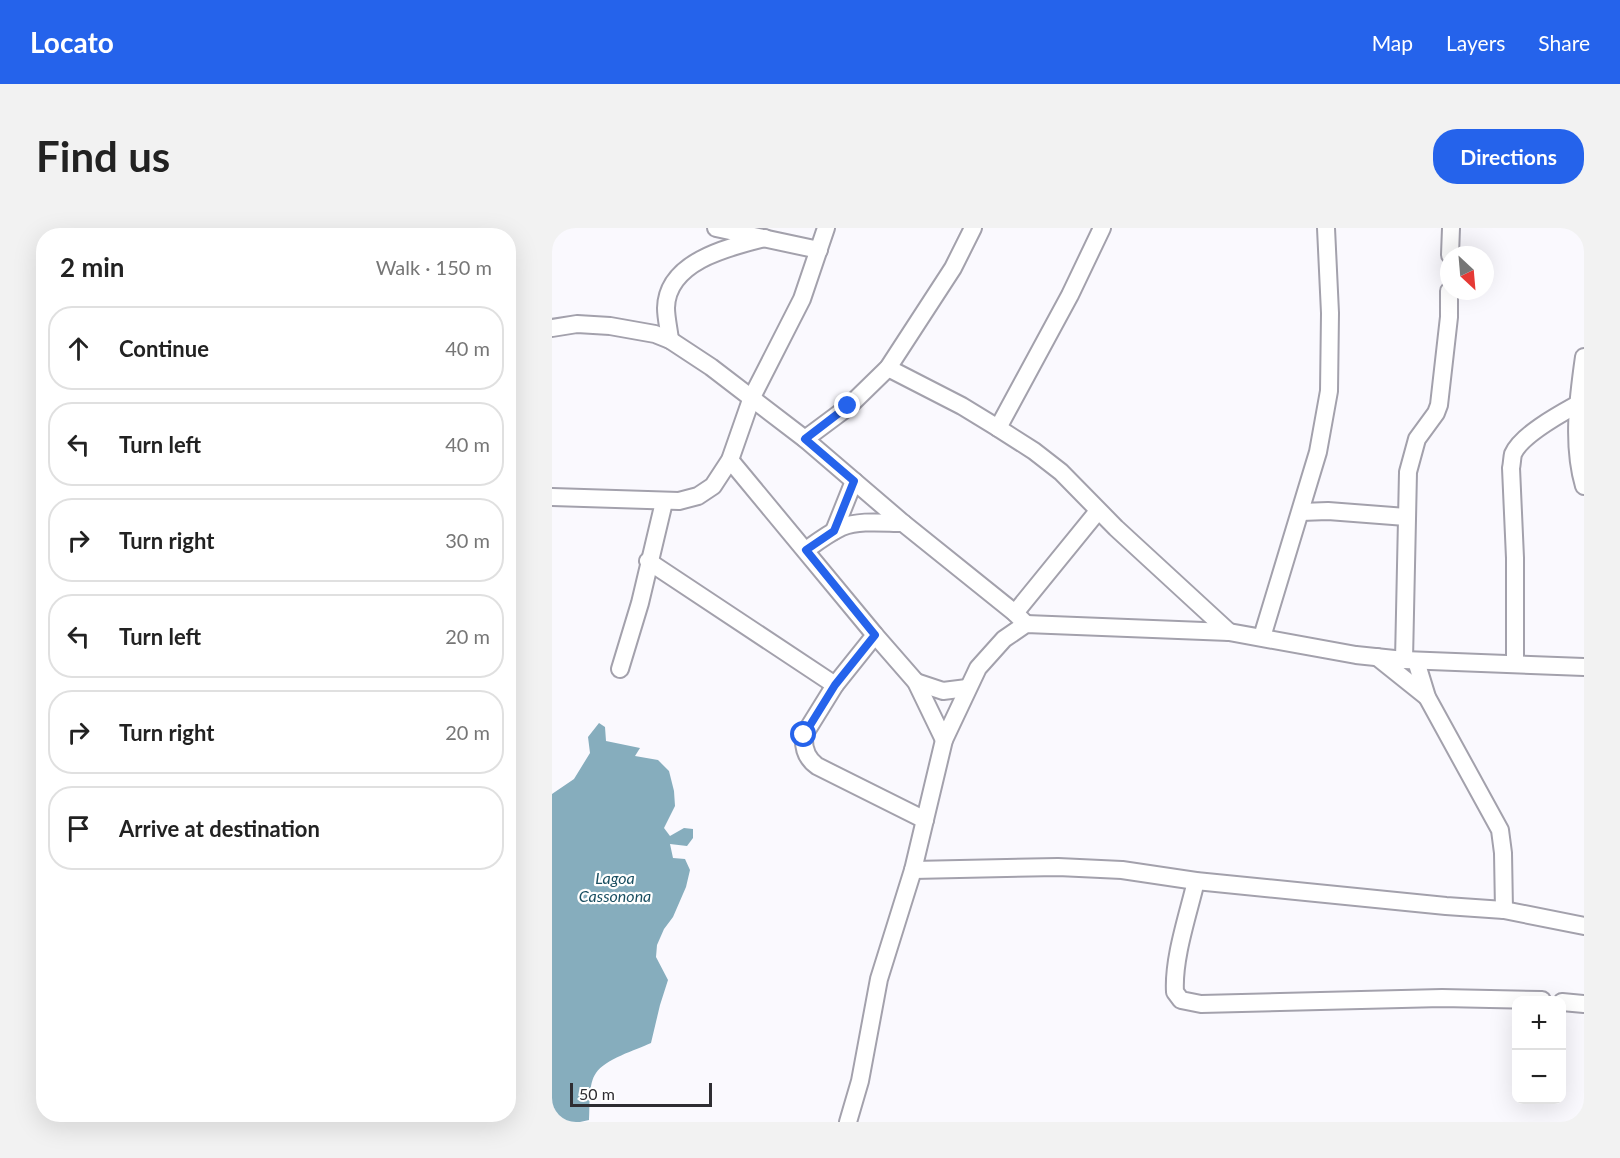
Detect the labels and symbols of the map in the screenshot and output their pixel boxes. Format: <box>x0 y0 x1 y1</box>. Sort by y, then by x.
north arrow <box>1440 246 1494 300</box>
route end <box>834 392 860 418</box>
route start <box>790 721 816 747</box>
water label: Lagoa Cassonona <box>579 868 651 905</box>
scale bar <box>570 1080 712 1108</box>

